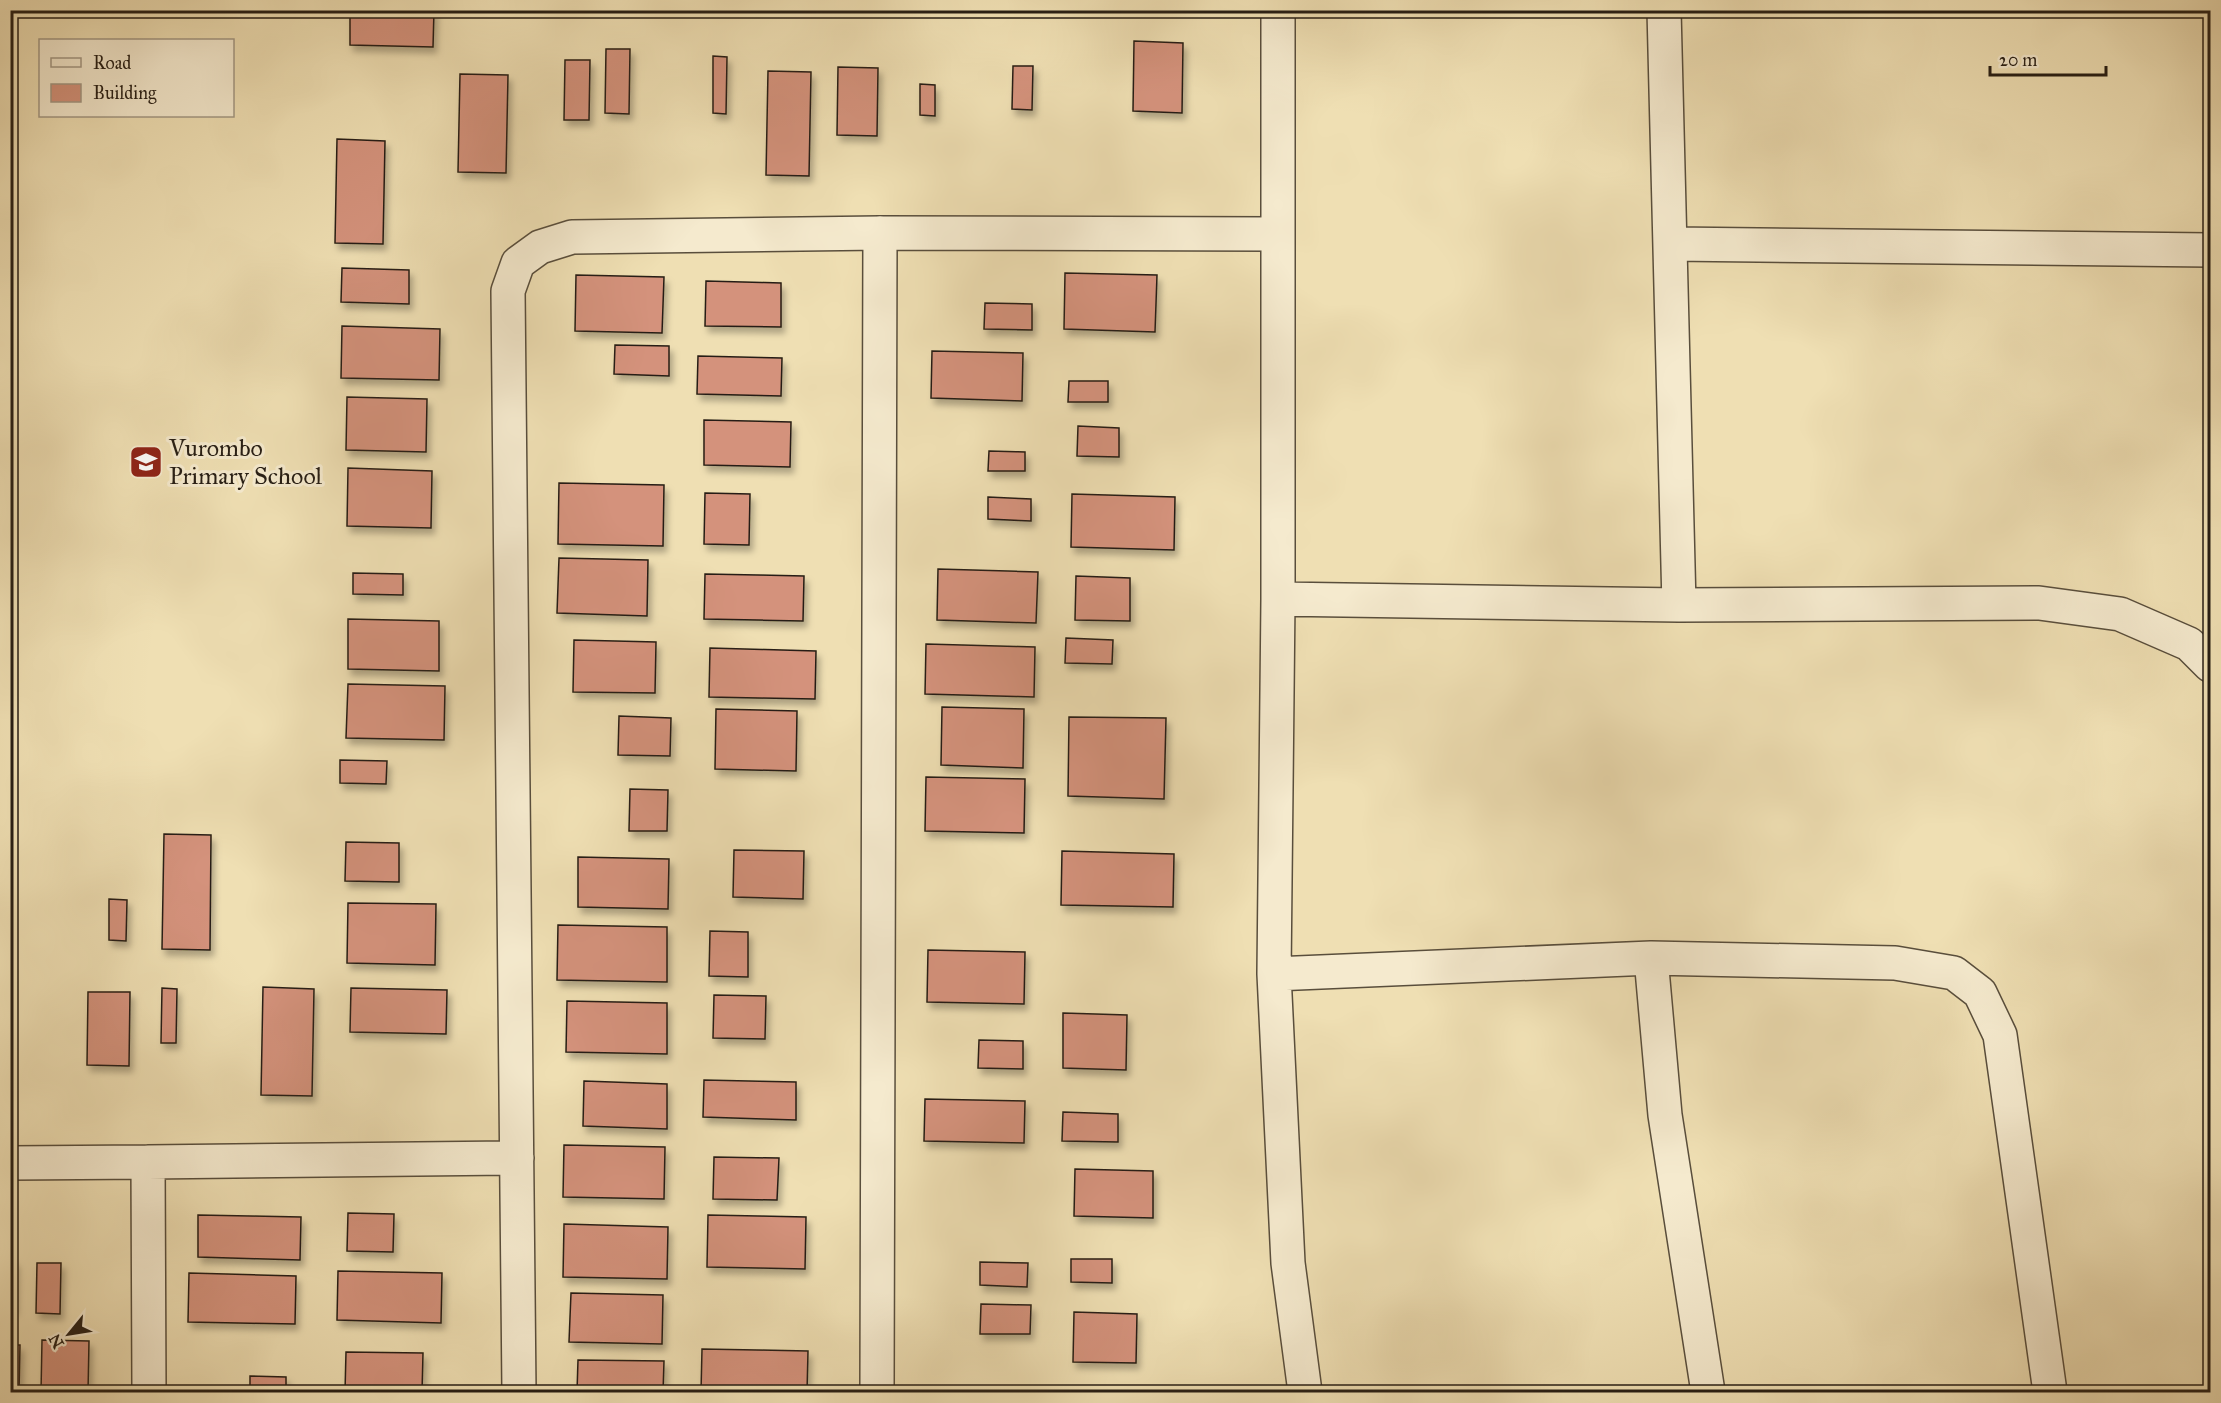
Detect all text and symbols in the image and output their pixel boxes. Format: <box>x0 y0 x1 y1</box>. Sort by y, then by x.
legend <box>39 39 234 117</box>
scale bar <box>1990 39 2106 77</box>
text: 20 m <box>1999 49 2037 71</box>
text: Road <box>93 52 131 74</box>
text: Building <box>93 82 157 105</box>
place label: Vurombo Primary School <box>168 433 323 491</box>
school or university icon: Vurombo Primary School <box>128 444 164 480</box>
north arrow <box>39 1304 99 1364</box>
text: N <box>45 1330 68 1352</box>

